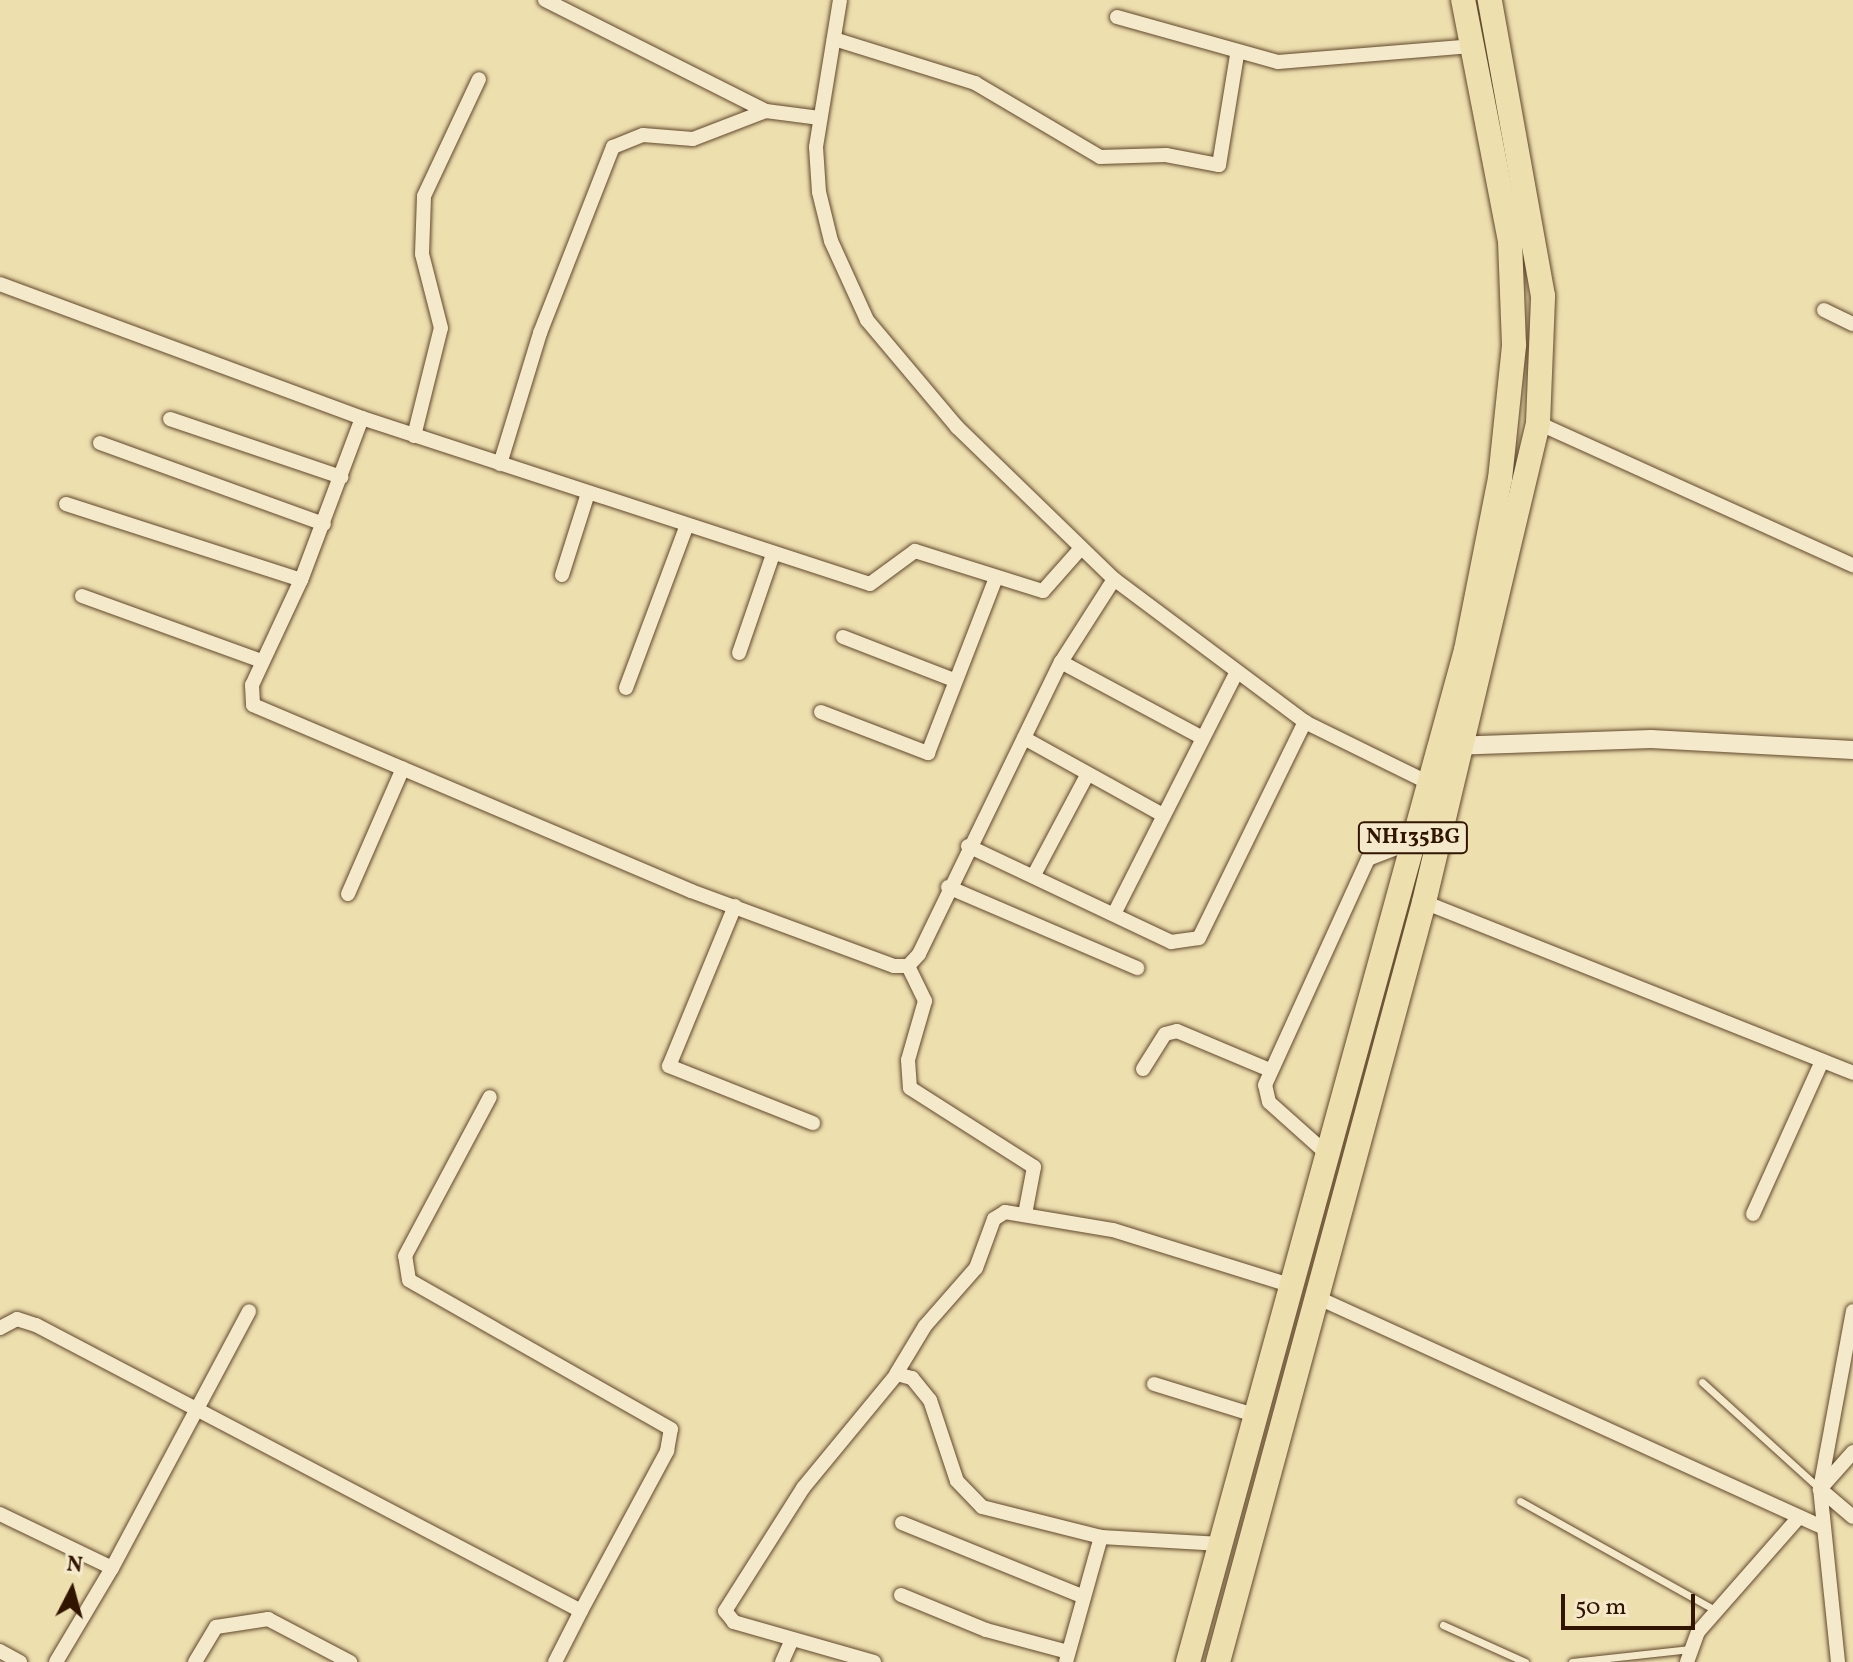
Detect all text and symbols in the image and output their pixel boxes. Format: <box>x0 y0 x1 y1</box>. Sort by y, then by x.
road number: NH135BG <box>1357 820 1469 856</box>
text: N <box>65 1549 84 1582</box>
north arrow <box>32 1550 112 1630</box>
scale bar <box>1565 1578 1699 1628</box>
text: 50 m <box>1575 1591 1627 1625</box>

